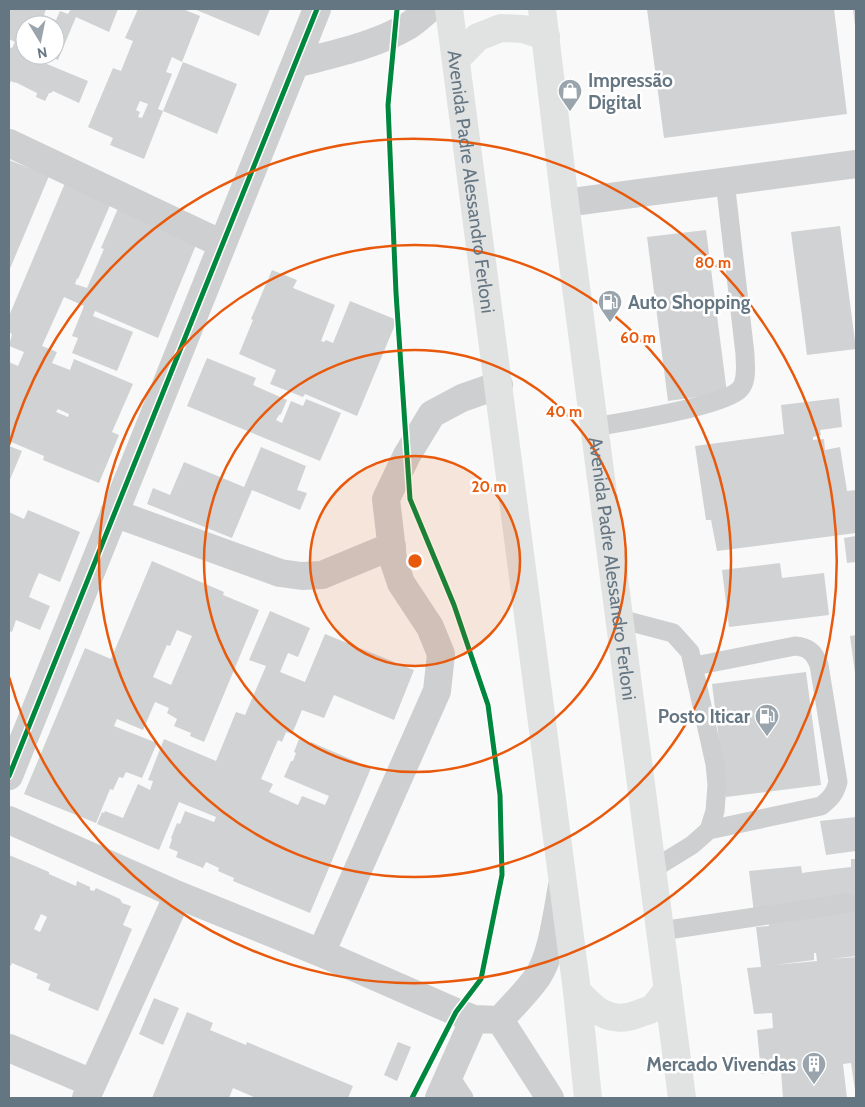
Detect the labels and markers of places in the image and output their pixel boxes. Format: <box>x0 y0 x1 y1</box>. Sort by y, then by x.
place label: Impressão Digital <box>588 69 673 114</box>
shop icon: Impressão Digital <box>557 78 583 112</box>
fuel station icon: Auto Shopping <box>597 289 623 323</box>
place label: Auto Shopping <box>628 291 751 314</box>
centre of rings <box>406 552 424 570</box>
fuel station icon: Posto Iticar <box>754 703 780 737</box>
place label: Posto Iticar <box>658 705 751 728</box>
building icon: Mercado Vivendas <box>801 1051 827 1085</box>
place label: Mercado Vivendas <box>646 1053 796 1076</box>

